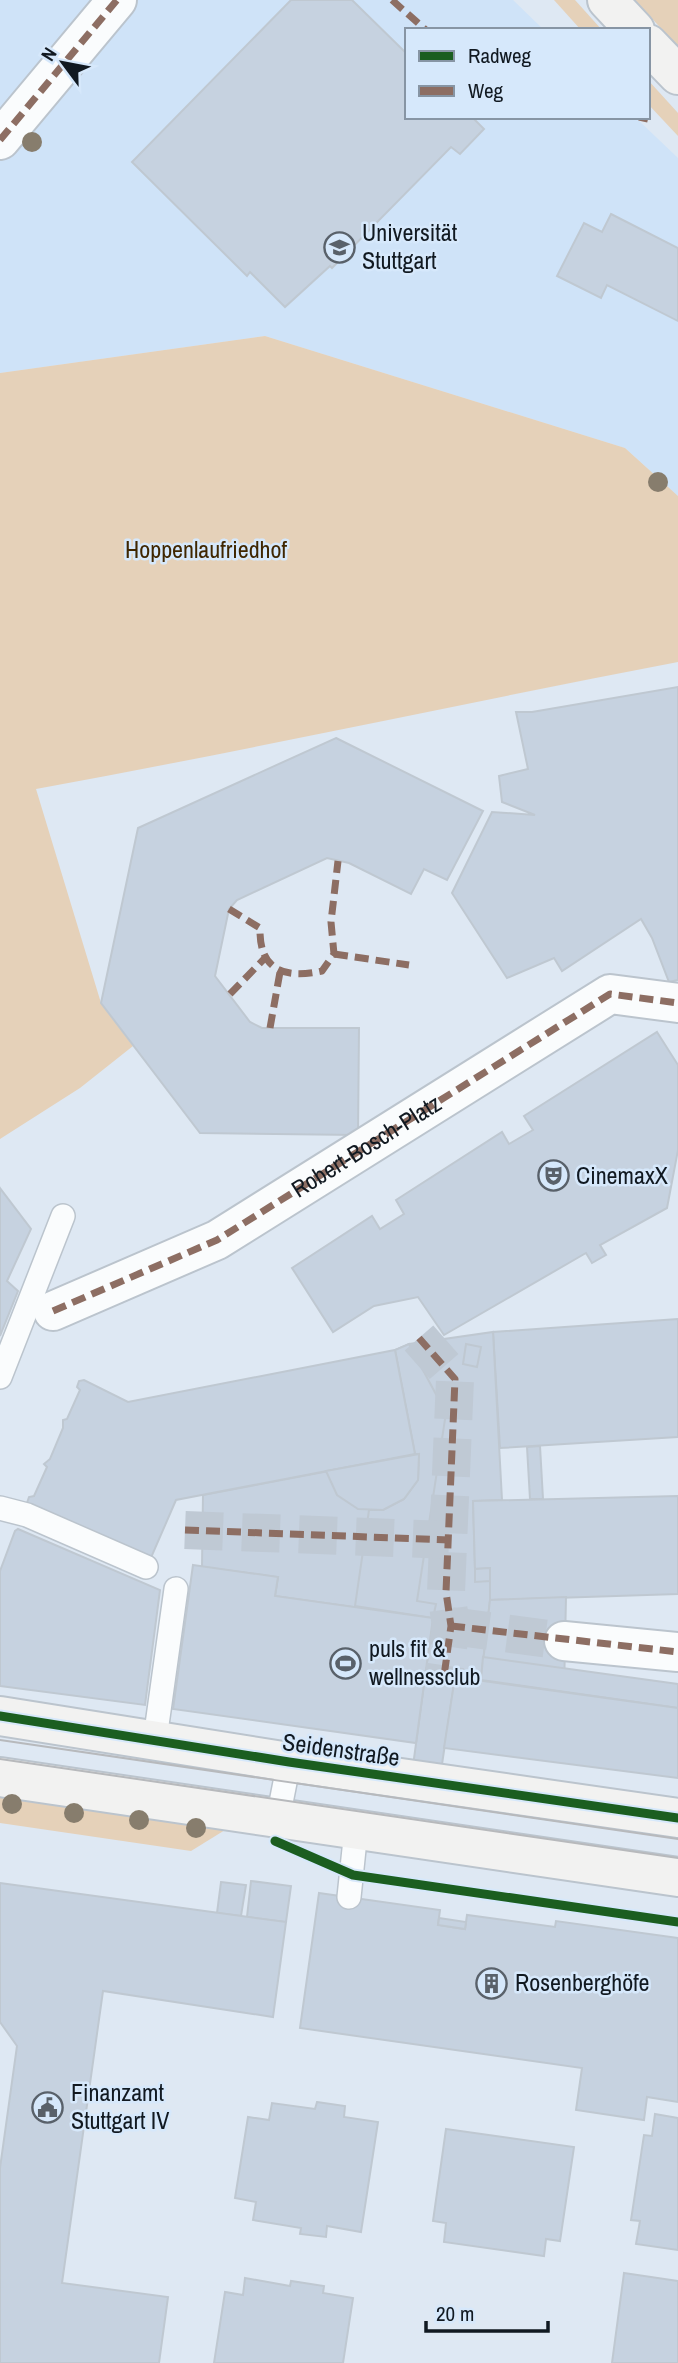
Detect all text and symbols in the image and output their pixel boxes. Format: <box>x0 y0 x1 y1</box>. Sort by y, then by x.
north arrow <box>28 28 98 98</box>
legend <box>405 28 650 119</box>
text: Radweg <box>468 41 532 70</box>
text: N <box>35 42 63 66</box>
text: Weg <box>468 76 504 105</box>
place label: Universität Stuttgart <box>362 216 458 276</box>
school or university icon: Universität Stuttgart <box>322 230 356 264</box>
park label: Hoppenlaufriedhof <box>125 533 287 565</box>
street label: Robert-Bosch-Platz <box>285 1087 447 1204</box>
theatre icon: CinemaxX <box>536 1159 570 1193</box>
place label: CinemaxX <box>576 1159 669 1191</box>
place label: puls fit & wellnessclub <box>369 1632 481 1692</box>
sports icon: puls fit & wellnessclub <box>329 1646 363 1680</box>
street label: Seidenstraße <box>280 1725 402 1773</box>
building icon: Rosenberghöfe <box>475 1966 509 2000</box>
place label: Rosenberghöfe <box>515 1966 650 1998</box>
place label: Finanzamt Stuttgart IV <box>71 2076 169 2136</box>
public building icon: Finanzamt Stuttgart IV <box>31 2090 65 2124</box>
scale bar <box>426 2290 548 2334</box>
text: 20 m <box>436 2299 474 2328</box>

